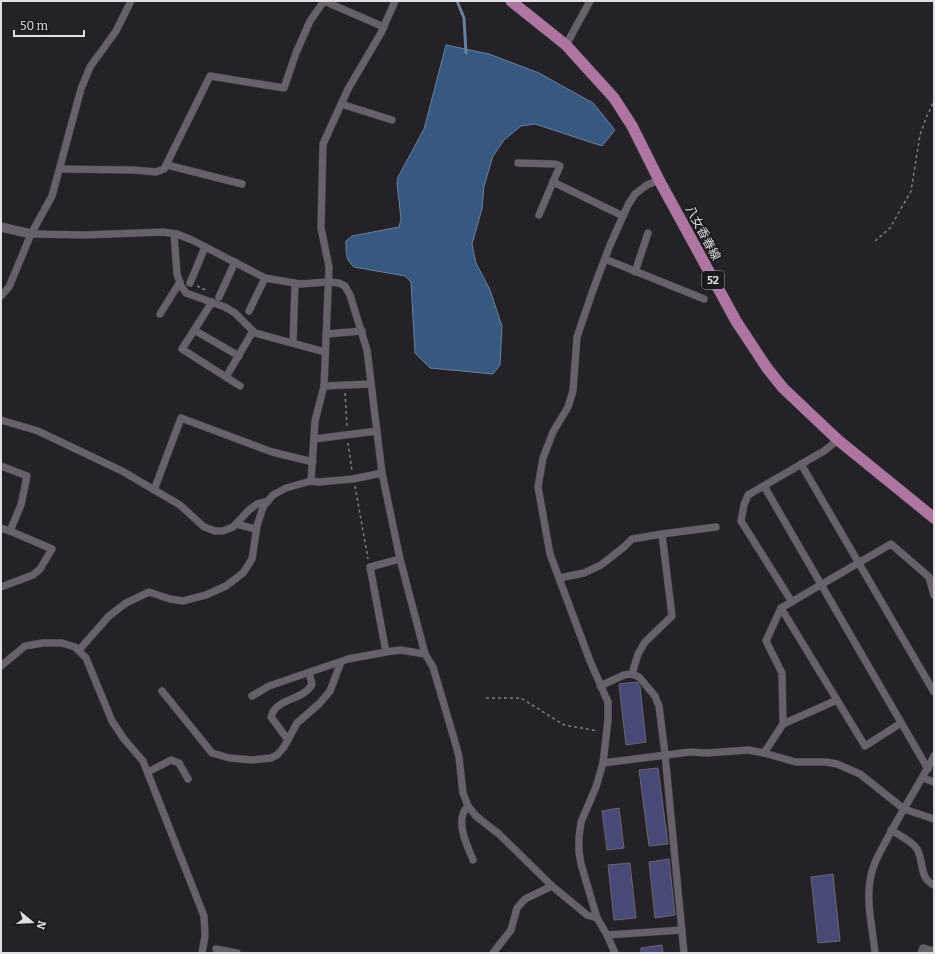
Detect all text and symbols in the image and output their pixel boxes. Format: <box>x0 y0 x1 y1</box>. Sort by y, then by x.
scale bar <box>14 12 84 38</box>
text: 50 m <box>20 19 49 33</box>
street label: 八女香春線 <box>683 203 723 263</box>
road number: 52 <box>702 271 724 289</box>
north arrow <box>12 902 52 942</box>
text: N <box>33 919 49 931</box>

